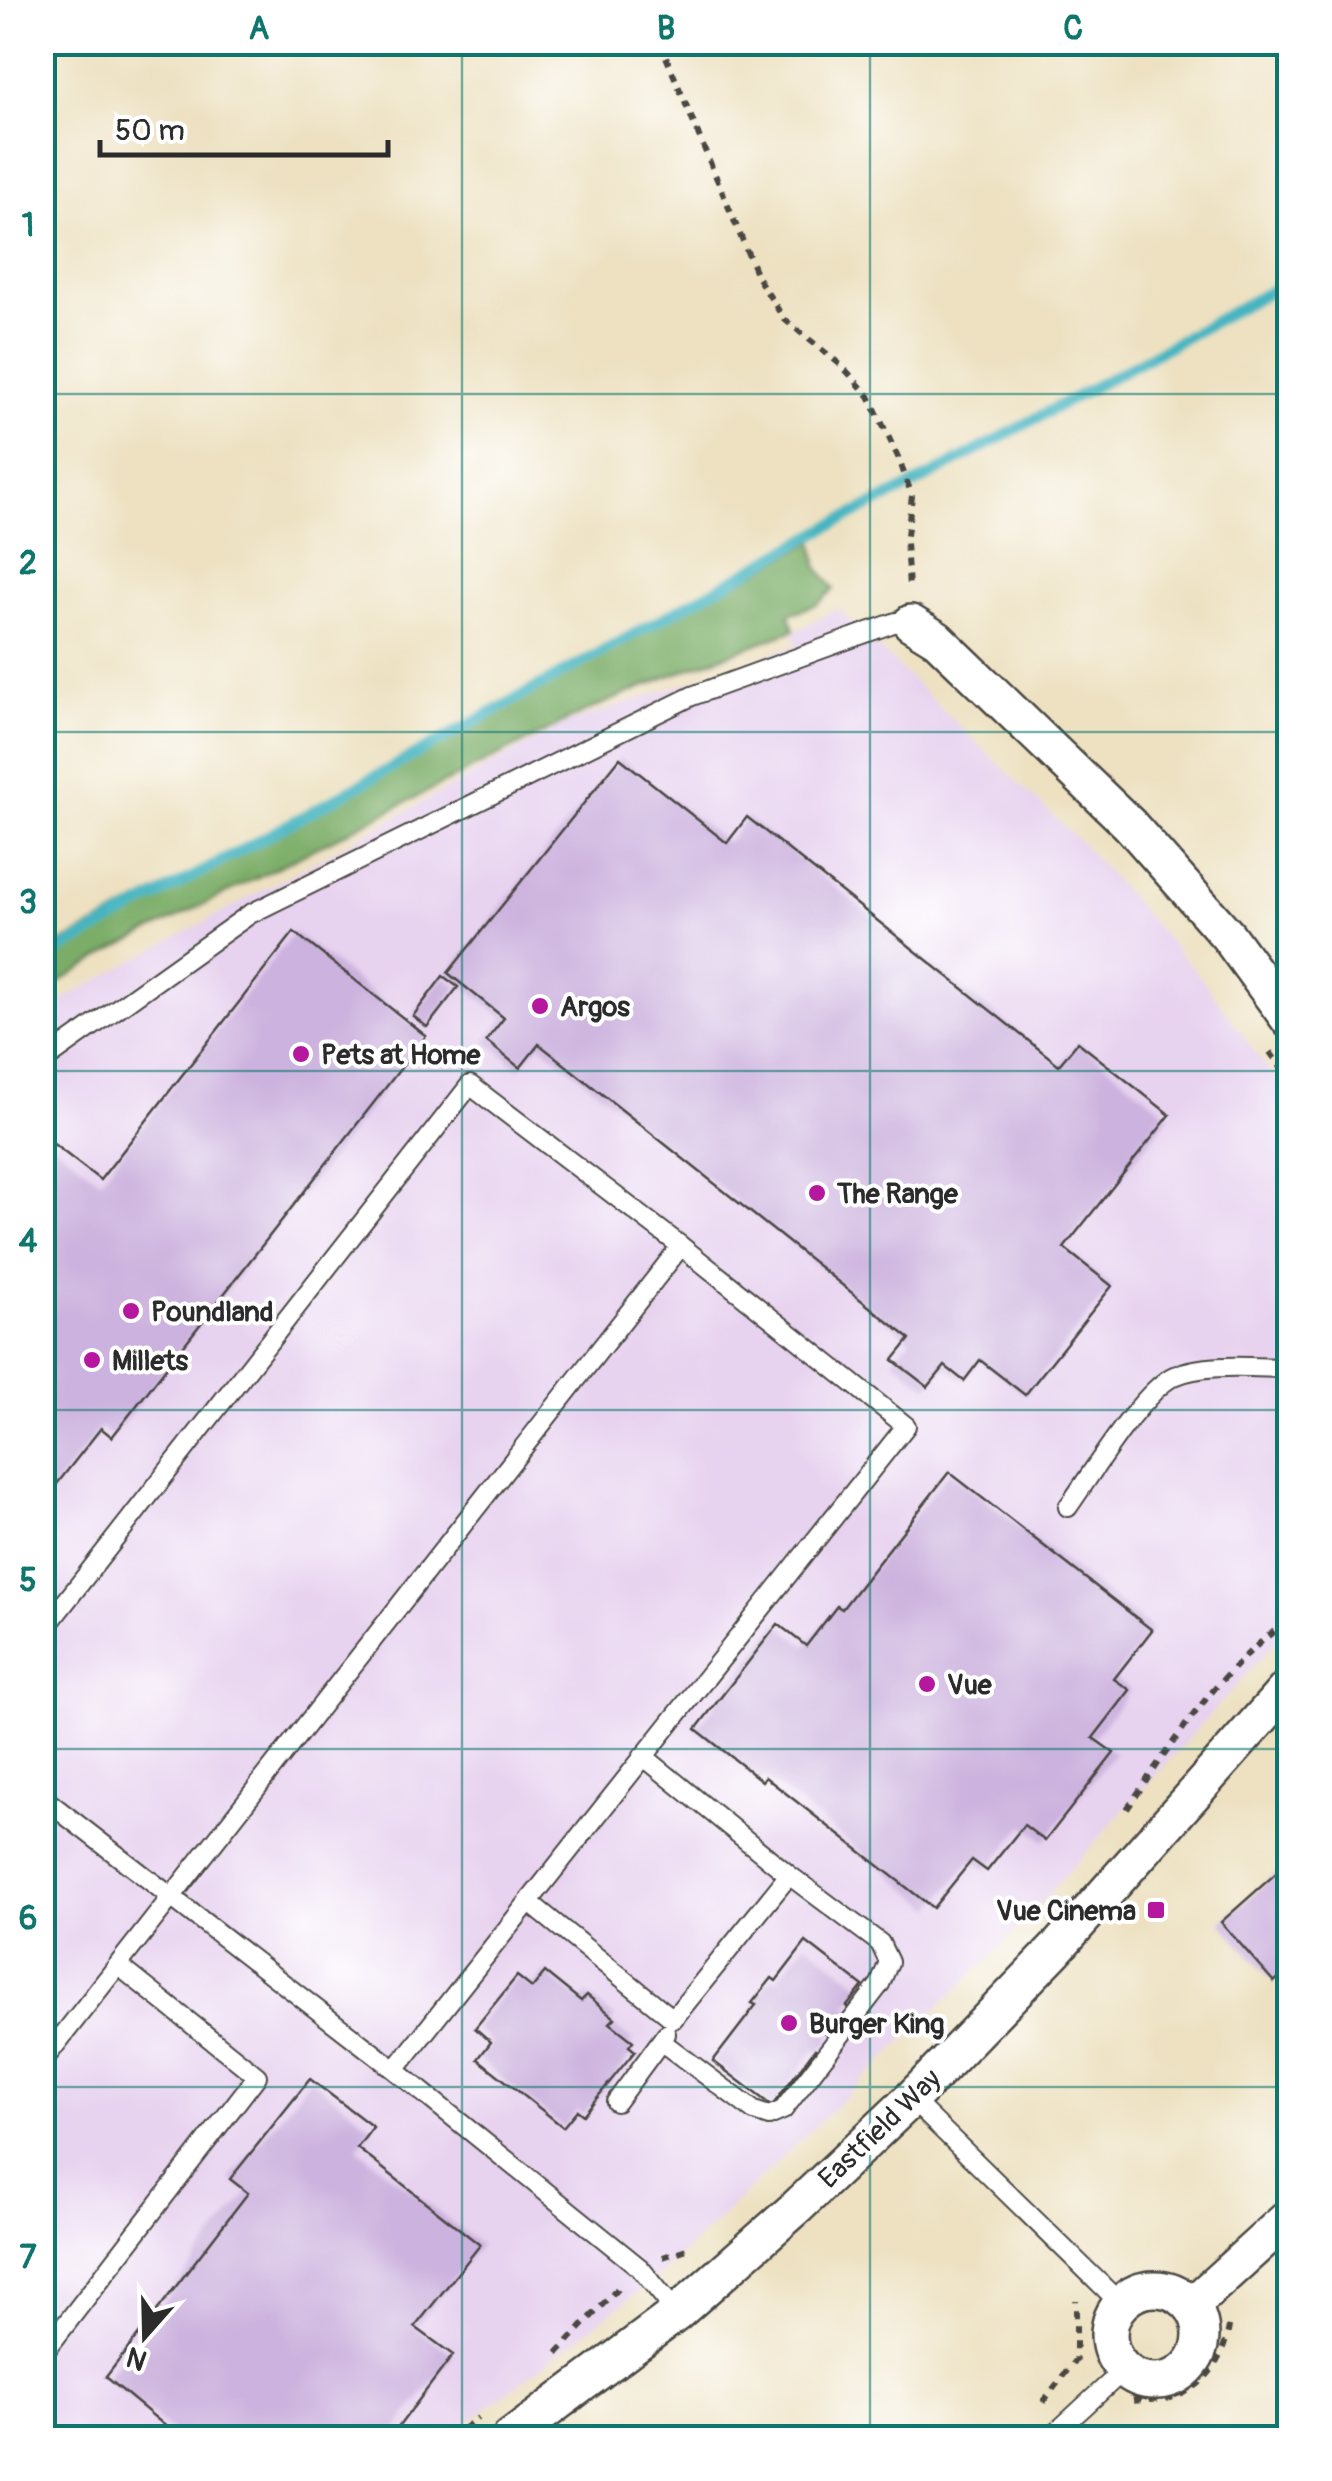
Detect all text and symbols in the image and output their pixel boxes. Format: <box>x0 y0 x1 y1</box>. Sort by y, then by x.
text: A <box>249 9 270 49</box>
text: B <box>657 9 675 49</box>
text: C <box>1063 9 1083 49</box>
scale bar <box>100 95 388 157</box>
text: 50 m <box>115 112 185 149</box>
text: 1 <box>22 206 34 246</box>
text: 2 <box>19 544 37 584</box>
text: 3 <box>19 883 37 923</box>
place label: Argos <box>560 990 630 1025</box>
marker: Argos <box>529 995 551 1017</box>
place label: Pets at Home <box>321 1038 481 1073</box>
marker: Pets at Home <box>290 1043 312 1065</box>
place label: The Range <box>836 1177 959 1212</box>
marker: The Range <box>806 1182 828 1204</box>
text: 4 <box>19 1222 38 1262</box>
place label: Poundland <box>151 1295 274 1330</box>
marker: Poundland <box>120 1300 142 1322</box>
place label: Millets <box>112 1344 189 1379</box>
marker: Millets <box>81 1349 103 1371</box>
text: 5 <box>19 1561 37 1601</box>
place label: Vue <box>947 1668 993 1703</box>
marker: Vue <box>916 1673 938 1695</box>
place label: Vue Cinema <box>996 1894 1136 1929</box>
text: 6 <box>19 1899 37 1939</box>
marker: Vue Cinema <box>1145 1899 1167 1921</box>
place label: Burger King <box>809 2007 944 2042</box>
marker: Burger King <box>778 2012 800 2034</box>
street label: Eastfield Way <box>811 2062 949 2196</box>
text: 7 <box>20 2238 37 2278</box>
north arrow <box>95 2286 195 2386</box>
text: N <box>122 2338 152 2378</box>

